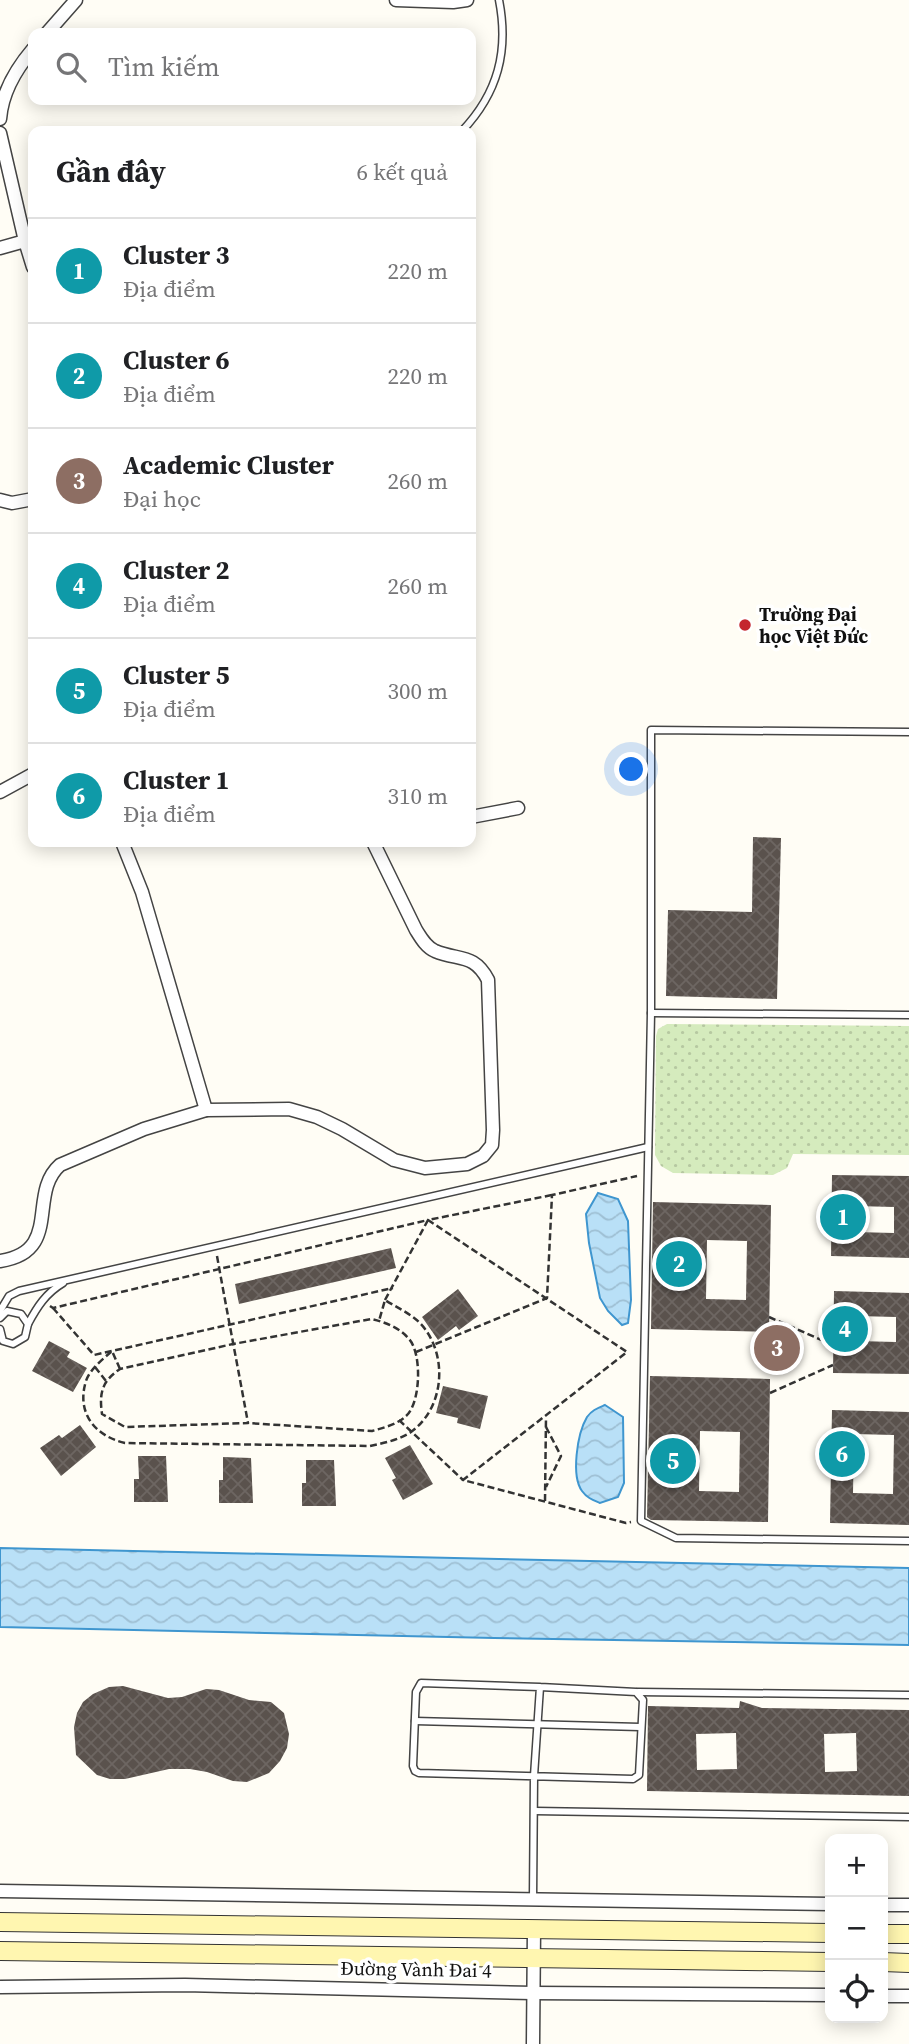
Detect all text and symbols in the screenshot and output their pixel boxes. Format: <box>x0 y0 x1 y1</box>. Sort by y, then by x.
search box <box>28 28 476 105</box>
icon: search <box>52 48 90 86</box>
text: Tìm kiếm <box>108 49 220 85</box>
text: Gần đây <box>56 151 166 192</box>
text: 6 kết quả <box>357 156 448 188</box>
text: Cluster 3 <box>123 237 230 273</box>
text: 1 <box>73 255 85 287</box>
text: 220 m <box>387 255 448 287</box>
text: Địa điểm <box>123 273 216 305</box>
text: Cluster 6 <box>123 342 230 378</box>
text: 2 <box>73 360 85 392</box>
text: 220 m <box>387 360 448 392</box>
text: Địa điểm <box>123 378 216 410</box>
text: Academic Cluster <box>123 447 334 483</box>
text: 3 <box>73 465 85 497</box>
text: 260 m <box>387 465 448 497</box>
text: Đại học <box>123 483 201 515</box>
text: Cluster 2 <box>123 552 230 588</box>
text: 4 <box>73 570 85 602</box>
text: 260 m <box>387 570 448 602</box>
text: Địa điểm <box>123 588 216 620</box>
place label: Trường Đại học Việt Đức <box>759 601 869 649</box>
marker: Trường Đại học Việt Đức <box>737 617 753 633</box>
text: Cluster 5 <box>123 657 230 693</box>
text: 5 <box>73 675 85 707</box>
text: 300 m <box>387 675 448 707</box>
text: Địa điểm <box>123 693 216 725</box>
your location <box>614 752 648 786</box>
text: Cluster 1 <box>123 762 230 798</box>
text: 6 <box>73 780 85 812</box>
text: 310 m <box>387 780 448 812</box>
text: Địa điểm <box>123 798 216 830</box>
pin: 1 <box>820 1191 866 1243</box>
pin: 2 <box>656 1238 702 1290</box>
pin: 4 <box>822 1303 868 1355</box>
pin: 3 <box>754 1322 800 1374</box>
pin: 6 <box>819 1428 865 1480</box>
pin: 5 <box>650 1435 696 1487</box>
map controls <box>825 1834 888 2023</box>
button: + <box>825 1834 888 1897</box>
button: − <box>825 1897 888 1960</box>
street label: Đường Vành Đai 4 <box>340 1955 492 1983</box>
button: locate <box>825 1960 888 2023</box>

